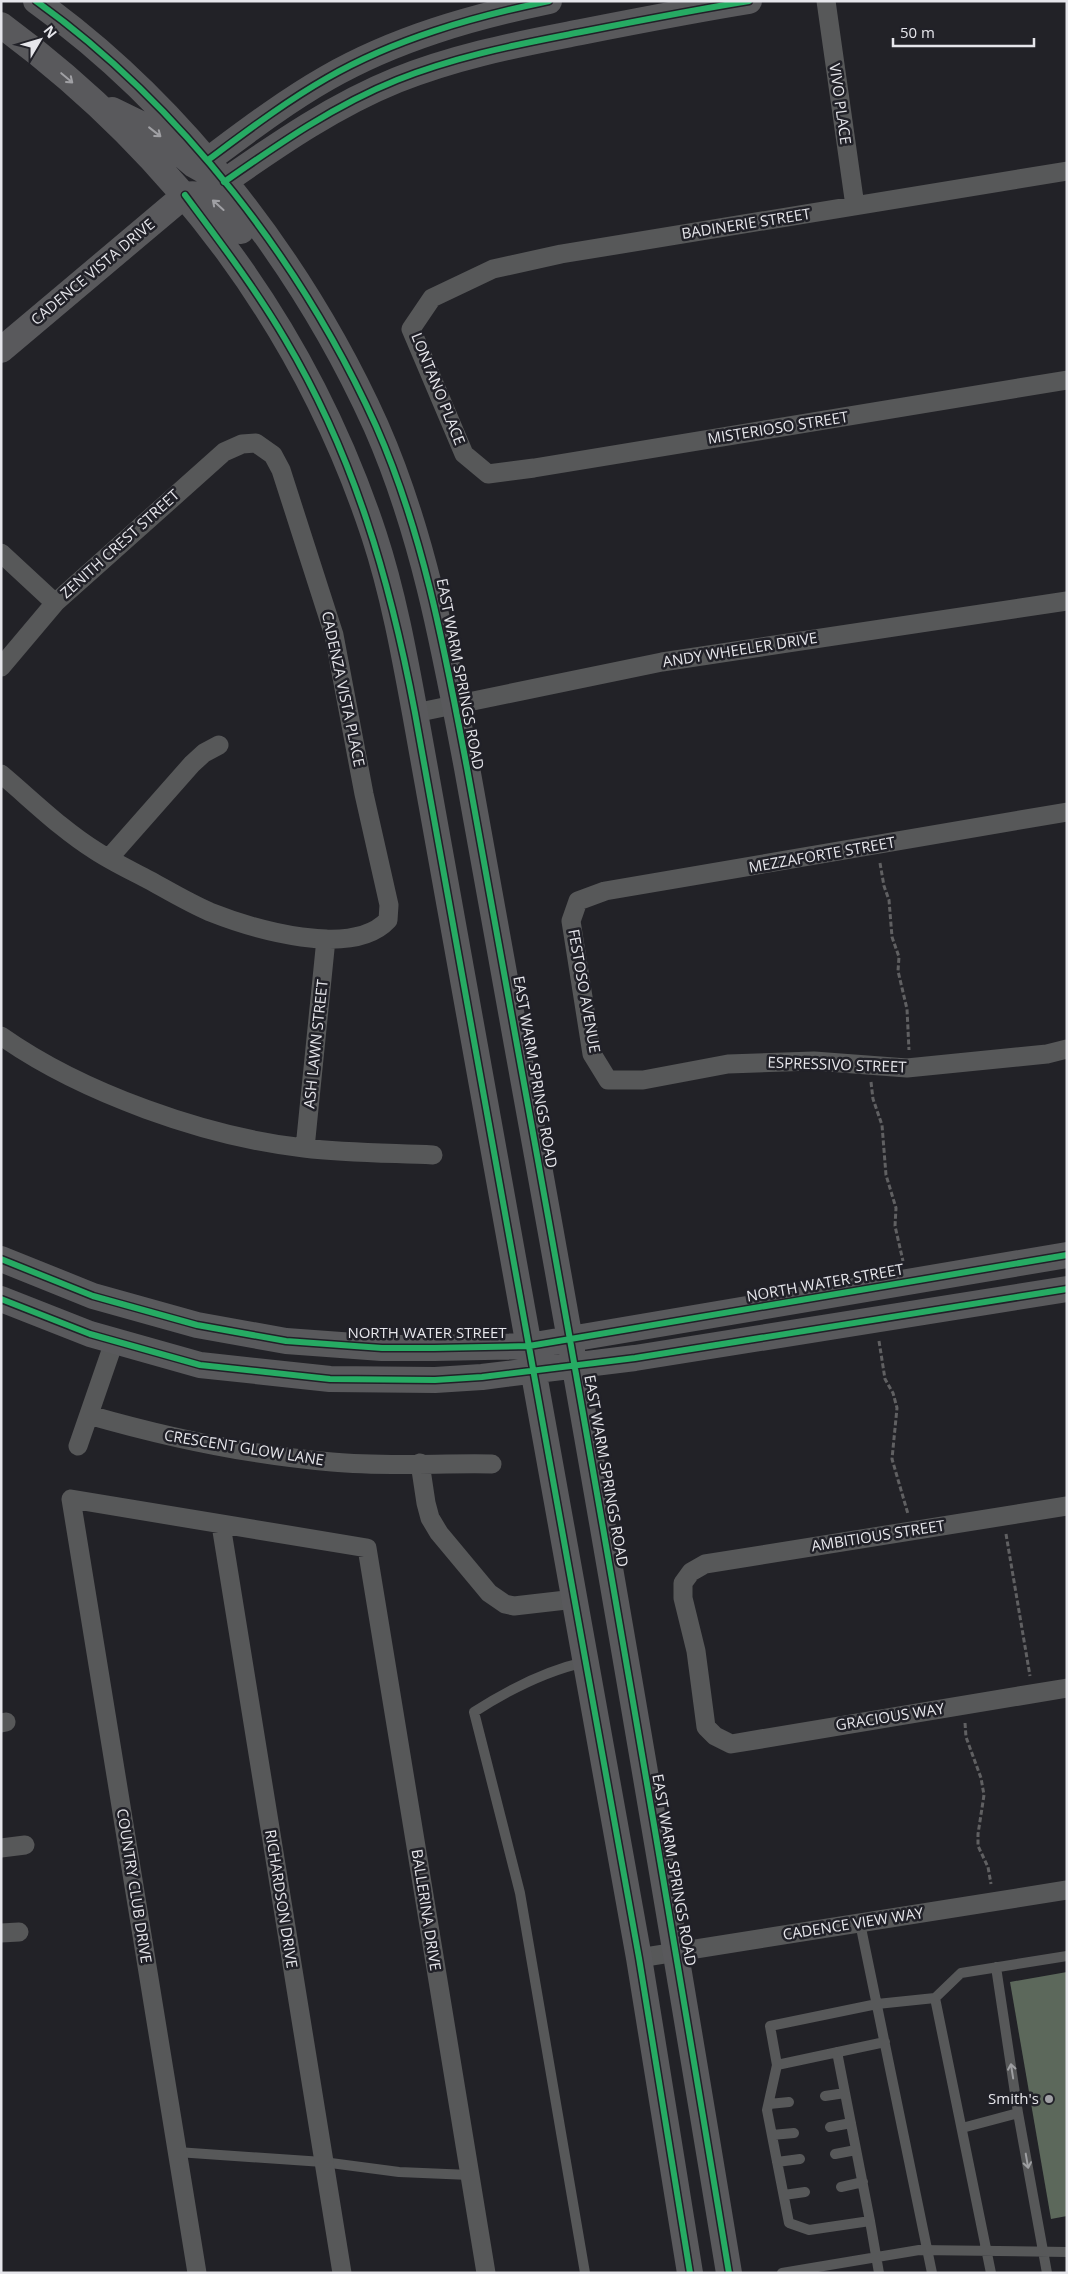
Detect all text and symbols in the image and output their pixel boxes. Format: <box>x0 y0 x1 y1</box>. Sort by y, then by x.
north arrow <box>15 15 65 65</box>
scale bar <box>893 15 1034 47</box>
text: N <box>40 21 62 42</box>
text: 50 m <box>900 22 935 42</box>
street label: VIVO PLACE <box>825 62 857 146</box>
one-way arrow <box>60 72 73 83</box>
one-way arrow <box>148 126 161 137</box>
one-way arrow <box>211 199 224 211</box>
street label: BADINERIE STREET <box>680 203 812 243</box>
street label: CADENCE VISTA DRIVE <box>26 214 158 329</box>
street label: LONTANO PLACE <box>407 329 471 448</box>
street label: MISTERIOSO STREET <box>706 406 850 448</box>
street label: ZENITH CREST STREET <box>56 484 184 602</box>
street label: EAST WARM SPRINGS ROAD <box>433 576 489 771</box>
street label: CADENZA VISTA PLACE <box>318 609 370 768</box>
street label: ANDY WHEELER DRIVE <box>661 627 819 671</box>
street label: MEZZAFORTE STREET <box>747 831 897 877</box>
street label: FESTOSO AVENUE <box>564 927 606 1054</box>
street label: EAST WARM SPRINGS ROAD <box>509 974 563 1169</box>
street label: ASH LAWN STREET <box>298 978 332 1109</box>
street label: ESPRESSIVO STREET <box>767 1052 908 1076</box>
street label: NORTH WATER STREET <box>745 1258 906 1306</box>
street label: NORTH WATER STREET <box>347 1322 507 1342</box>
street label: EAST WARM SPRINGS ROAD <box>580 1373 634 1568</box>
street label: CRESCENT GLOW LANE <box>163 1424 326 1470</box>
street label: AMBITIOUS STREET <box>810 1514 947 1555</box>
street label: GRACIOUS WAY <box>834 1697 946 1734</box>
street label: EAST WARM SPRINGS ROAD <box>648 1772 702 1967</box>
street label: COUNTRY CLUB DRIVE <box>113 1807 157 1965</box>
street label: RICHARDSON DRIVE <box>261 1828 303 1970</box>
street label: BALLERINA DRIVE <box>407 1848 446 1972</box>
street label: CADENCE VIEW WAY <box>781 1902 925 1944</box>
one-way arrow <box>1007 2064 1017 2080</box>
place label: Smith's <box>988 2088 1039 2108</box>
marker: Smith's <box>1043 2093 1055 2105</box>
one-way arrow <box>1022 2153 1032 2169</box>

